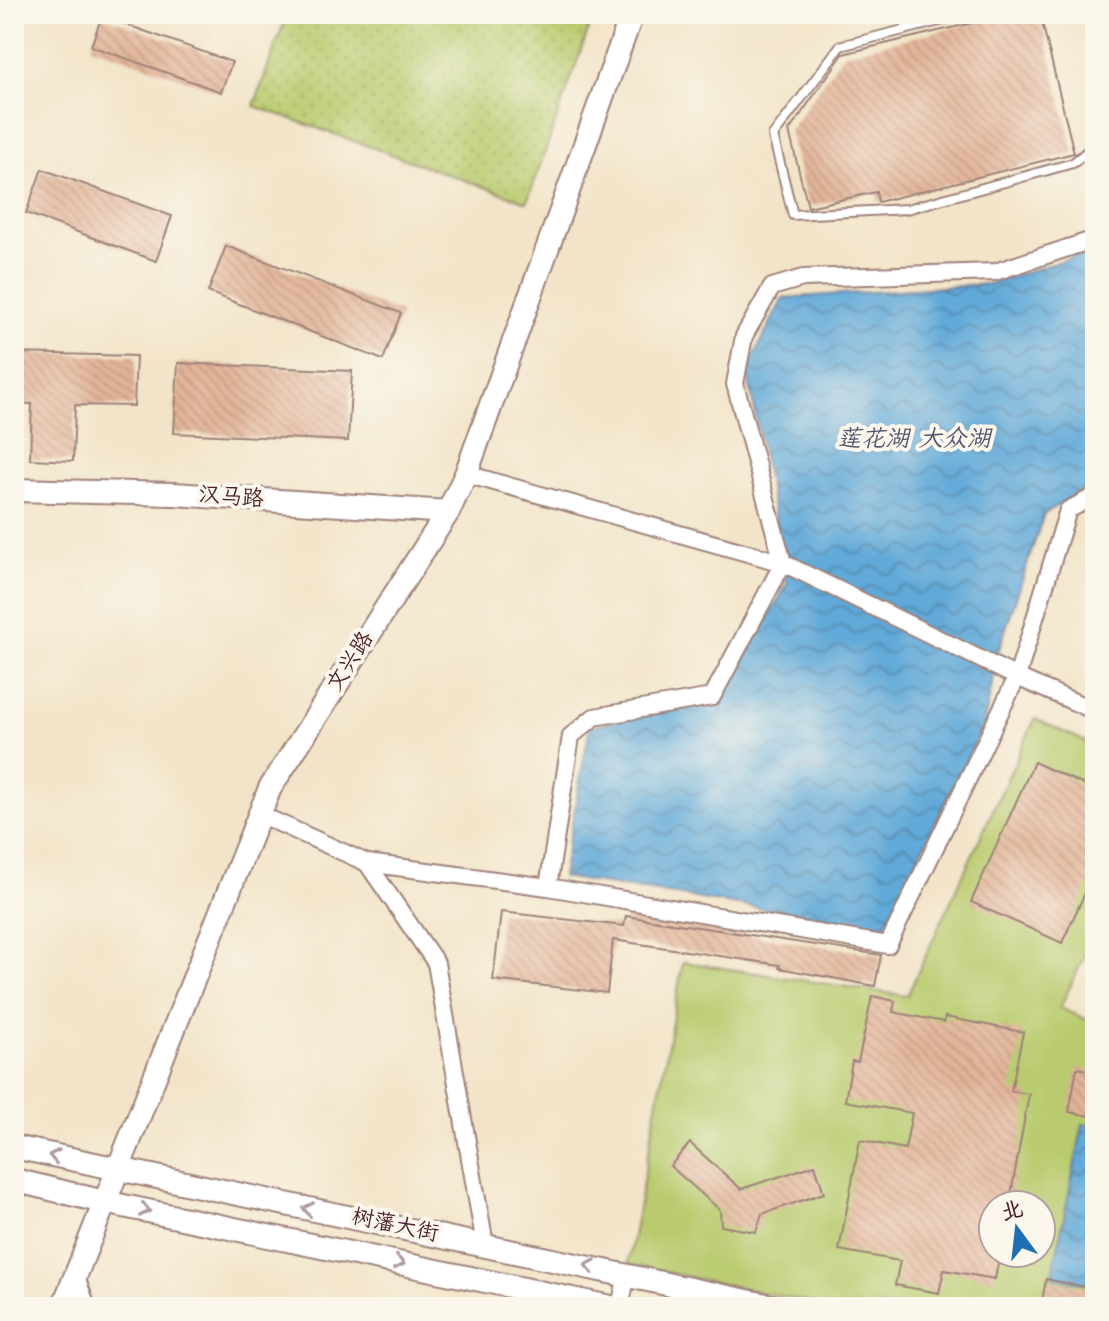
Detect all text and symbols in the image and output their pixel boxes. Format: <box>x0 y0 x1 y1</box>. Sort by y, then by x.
water label: 莲花湖 大众湖 <box>837 420 994 459</box>
street label: 汉马路 <box>197 478 265 518</box>
street label: 文兴路 <box>318 625 384 699</box>
one-way arrow <box>47 1148 61 1165</box>
north arrow <box>977 1189 1057 1269</box>
text: 北 <box>997 1192 1028 1232</box>
street label: 树藩大街 <box>348 1200 442 1252</box>
one-way arrow <box>138 1201 151 1218</box>
one-way arrow <box>302 1201 315 1218</box>
one-way arrow <box>392 1254 405 1271</box>
one-way arrow <box>584 1259 597 1276</box>

